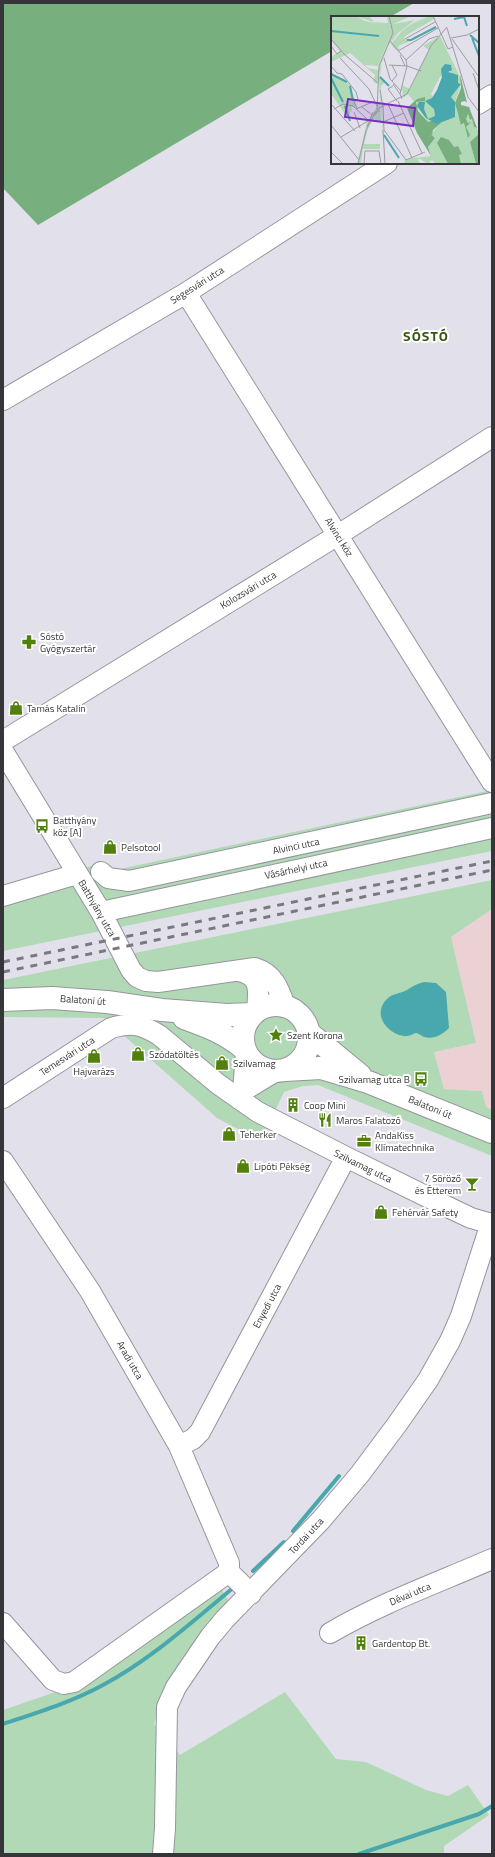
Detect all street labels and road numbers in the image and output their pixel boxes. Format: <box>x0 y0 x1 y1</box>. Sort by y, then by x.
street label: Segesvári utca <box>167 262 227 308</box>
street label: Alvinci köz <box>321 514 357 560</box>
street label: Kolozsvári utca <box>217 567 279 613</box>
street label: Alvinci utca <box>271 834 321 858</box>
street label: Vásárhelyi utca <box>263 855 329 883</box>
street label: Batthyány utca <box>75 877 119 939</box>
street label: Balatoni út <box>60 991 107 1009</box>
street label: Temesvári utca <box>36 1033 98 1079</box>
street label: Balatoni út <box>406 1091 455 1123</box>
street label: Szilvamag utca <box>331 1145 395 1187</box>
street label: Enyedi utca <box>249 1281 285 1331</box>
street label: Aradi utca <box>113 1338 147 1382</box>
street label: Tordai utca <box>285 1514 327 1558</box>
street label: Dévai utca <box>387 1579 433 1609</box>

